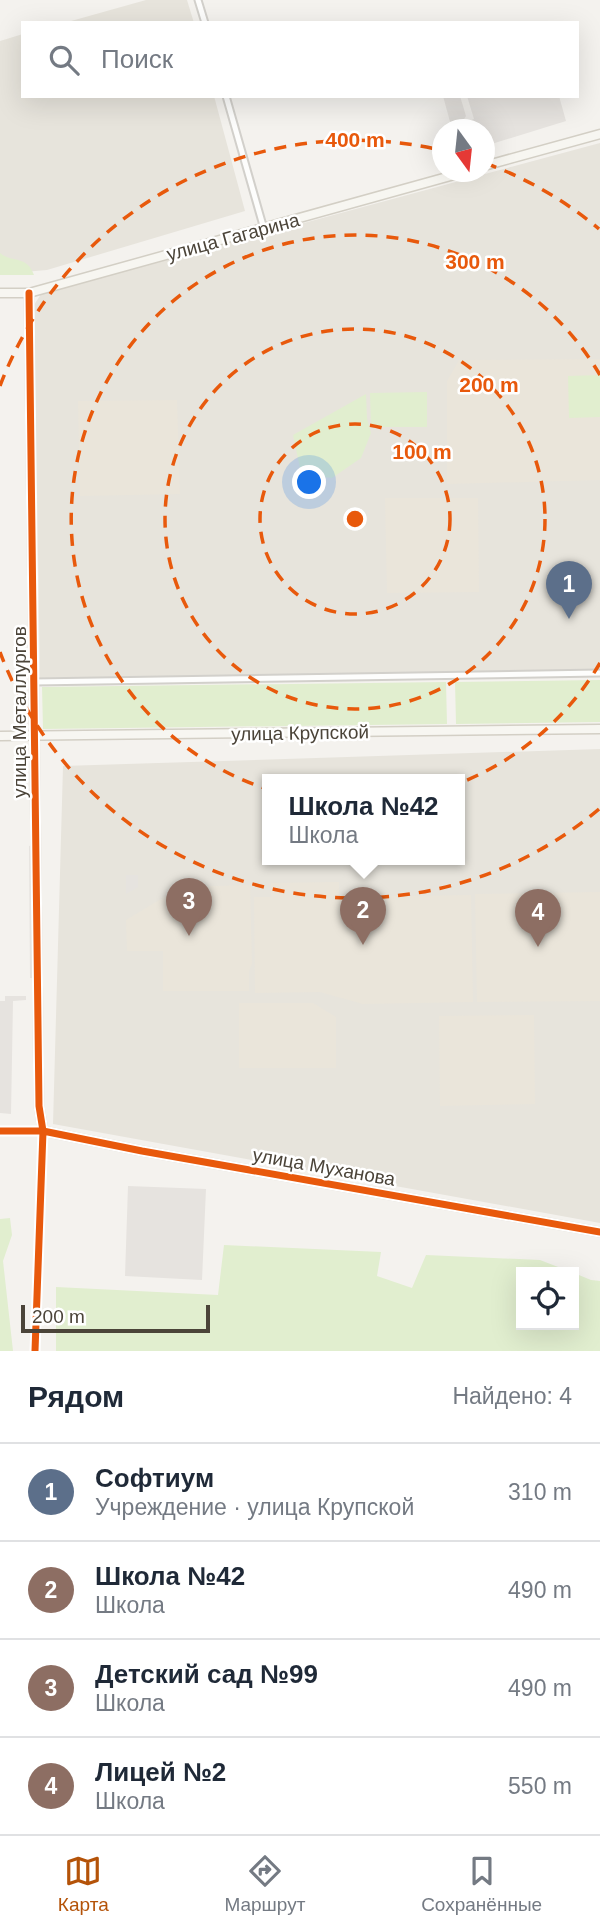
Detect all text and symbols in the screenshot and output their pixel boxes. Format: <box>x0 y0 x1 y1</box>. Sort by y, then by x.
search box <box>21 21 579 98</box>
icon: search <box>45 41 83 79</box>
text: Поиск <box>101 44 173 74</box>
north arrow <box>432 119 495 182</box>
text: 400 m <box>325 128 385 151</box>
street label: улица Гагарина <box>164 209 302 265</box>
text: 300 m <box>445 250 505 273</box>
text: 200 m <box>459 373 519 396</box>
text: 100 m <box>392 440 452 463</box>
your location <box>292 465 326 499</box>
centre of rings <box>343 507 367 531</box>
pin: 1 <box>546 561 592 619</box>
street label: улица Металлургов <box>9 626 30 798</box>
street label: улица Крупской <box>231 721 369 745</box>
popup <box>262 774 465 865</box>
text: Школа №42 <box>288 791 439 821</box>
text: Школа <box>288 822 358 848</box>
pin: 3 <box>166 878 212 936</box>
pin: 2 <box>340 887 386 945</box>
pin: 4 <box>515 889 561 947</box>
street label: улица Муханова <box>251 1144 397 1190</box>
map controls <box>516 1267 579 1330</box>
button: locate <box>516 1267 579 1330</box>
scale bar <box>21 1302 210 1334</box>
text: 200 m <box>32 1306 85 1327</box>
text: Рядом <box>28 1380 124 1413</box>
text: Найдено: 4 <box>452 1383 572 1409</box>
text: Софтиум <box>95 1463 214 1493</box>
text: 1 <box>45 1479 57 1505</box>
text: 310 m <box>508 1479 572 1505</box>
text: Учреждение · улица Крупской <box>95 1494 414 1520</box>
text: Школа №42 <box>95 1561 245 1591</box>
text: 2 <box>45 1577 57 1603</box>
text: 490 m <box>508 1577 572 1603</box>
text: Школа <box>95 1592 165 1618</box>
text: Детский сад №99 <box>95 1659 318 1689</box>
text: 3 <box>45 1675 57 1701</box>
text: 490 m <box>508 1675 572 1701</box>
text: Школа <box>95 1690 165 1716</box>
text: Лицей №2 <box>95 1757 226 1787</box>
text: 4 <box>45 1773 57 1799</box>
text: 550 m <box>508 1773 572 1799</box>
text: Школа <box>95 1788 165 1814</box>
tab: Карта <box>58 1852 109 1916</box>
tab: Маршрут <box>224 1852 305 1916</box>
tab: Сохранённые <box>421 1852 542 1916</box>

